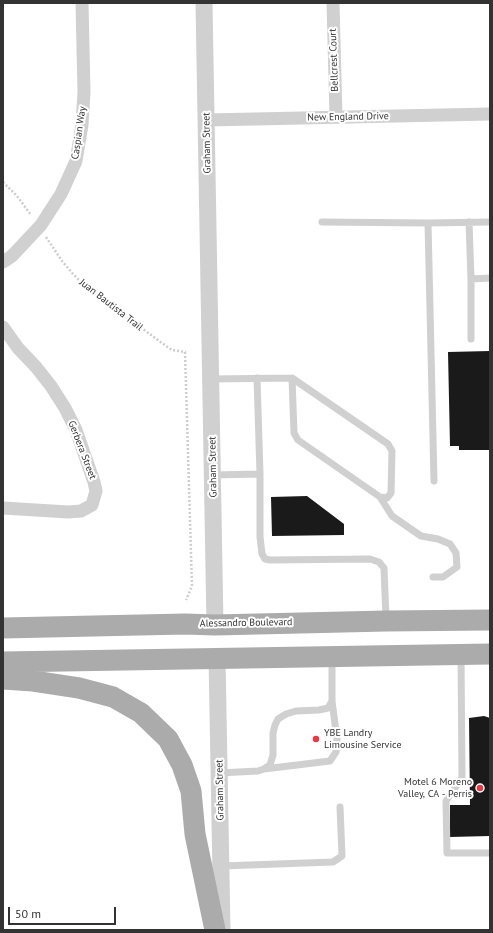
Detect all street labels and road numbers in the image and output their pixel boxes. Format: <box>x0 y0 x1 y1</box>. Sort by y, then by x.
street label: Bellcrest Court <box>327 28 341 92</box>
street label: Caspian Way <box>69 106 89 160</box>
street label: New England Drive <box>307 110 389 124</box>
street label: Graham Street <box>200 112 214 174</box>
street label: Juan Bautista Trail <box>77 276 145 334</box>
street label: Gerbera Street <box>65 419 99 481</box>
street label: Graham Street <box>206 436 220 498</box>
street label: Alessandro Boulevard <box>200 616 292 630</box>
street label: Graham Street <box>213 759 227 821</box>

